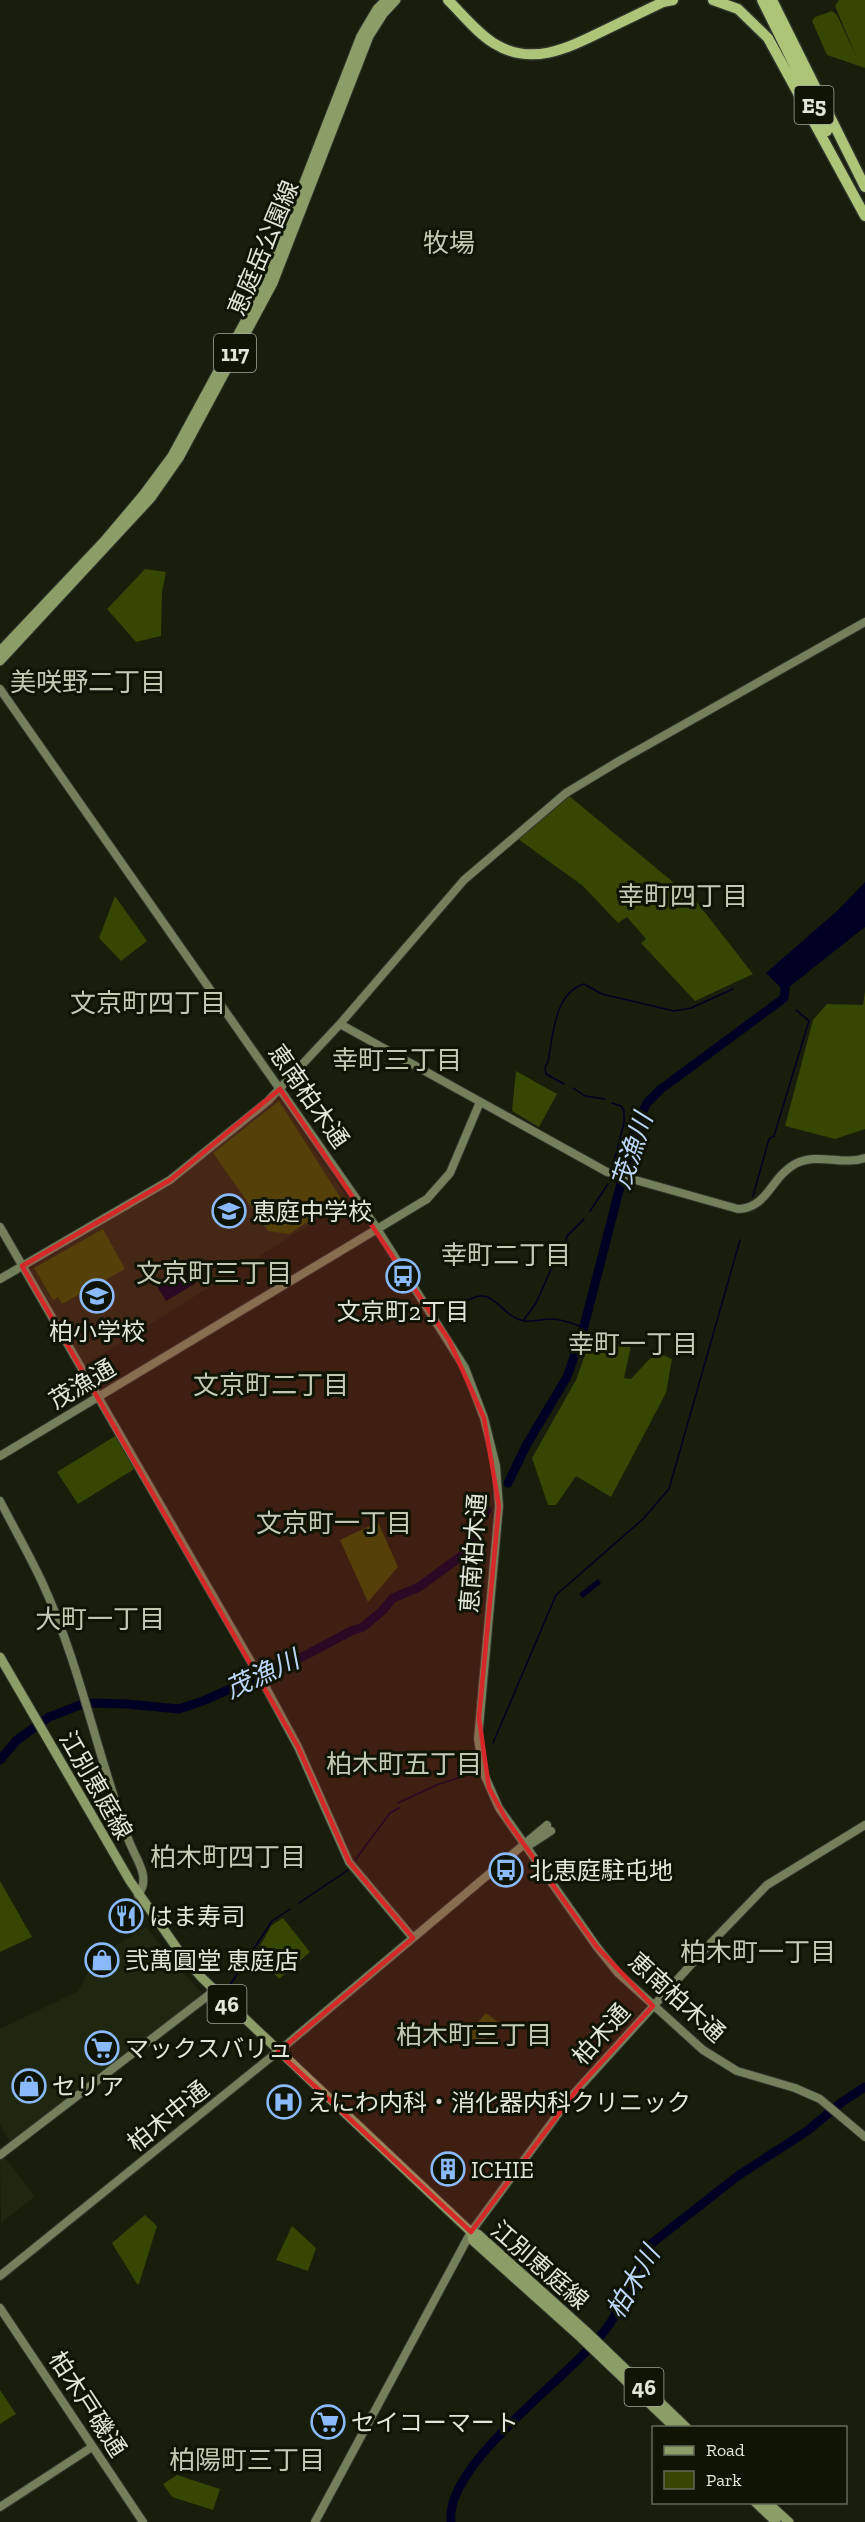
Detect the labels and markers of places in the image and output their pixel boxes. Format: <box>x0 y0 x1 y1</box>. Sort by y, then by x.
school or university icon: 恵庭中学校 <box>211 1193 247 1229</box>
place label: 恵庭中学校 <box>252 1197 372 1226</box>
bus stop icon: 文京町2丁目 <box>385 1258 421 1294</box>
school or university icon: 柏小学校 <box>79 1278 115 1314</box>
place label: 文京町2丁目 <box>337 1297 469 1326</box>
place label: 柏小学校 <box>49 1317 145 1346</box>
bus stop icon: 北恵庭駐屯地 <box>488 1852 524 1888</box>
place label: 北恵庭駐屯地 <box>529 1856 673 1885</box>
restaurant icon: はま寿司 <box>108 1898 144 1934</box>
place label: はま寿司 <box>149 1902 245 1931</box>
shop icon: 弐萬圓堂 恵庭店 <box>84 1942 120 1978</box>
place label: 弐萬圓堂 恵庭店 <box>125 1946 298 1975</box>
supermarket icon: マックスバリュ <box>84 2030 120 2066</box>
place label: マックスバリュ <box>125 2034 292 2063</box>
shop icon: セリア <box>11 2068 47 2104</box>
place label: セリア <box>52 2072 124 2101</box>
hospital icon: えにわ内科・消化器内科クリニック <box>266 2084 302 2120</box>
place label: えにわ内科・消化器内科クリニック <box>307 2088 691 2117</box>
building icon: ICHIE <box>430 2151 466 2187</box>
place label: ICHIE <box>471 2155 534 2184</box>
supermarket icon: セイコーマート <box>310 2404 346 2440</box>
place label: セイコーマート <box>351 2408 519 2437</box>

